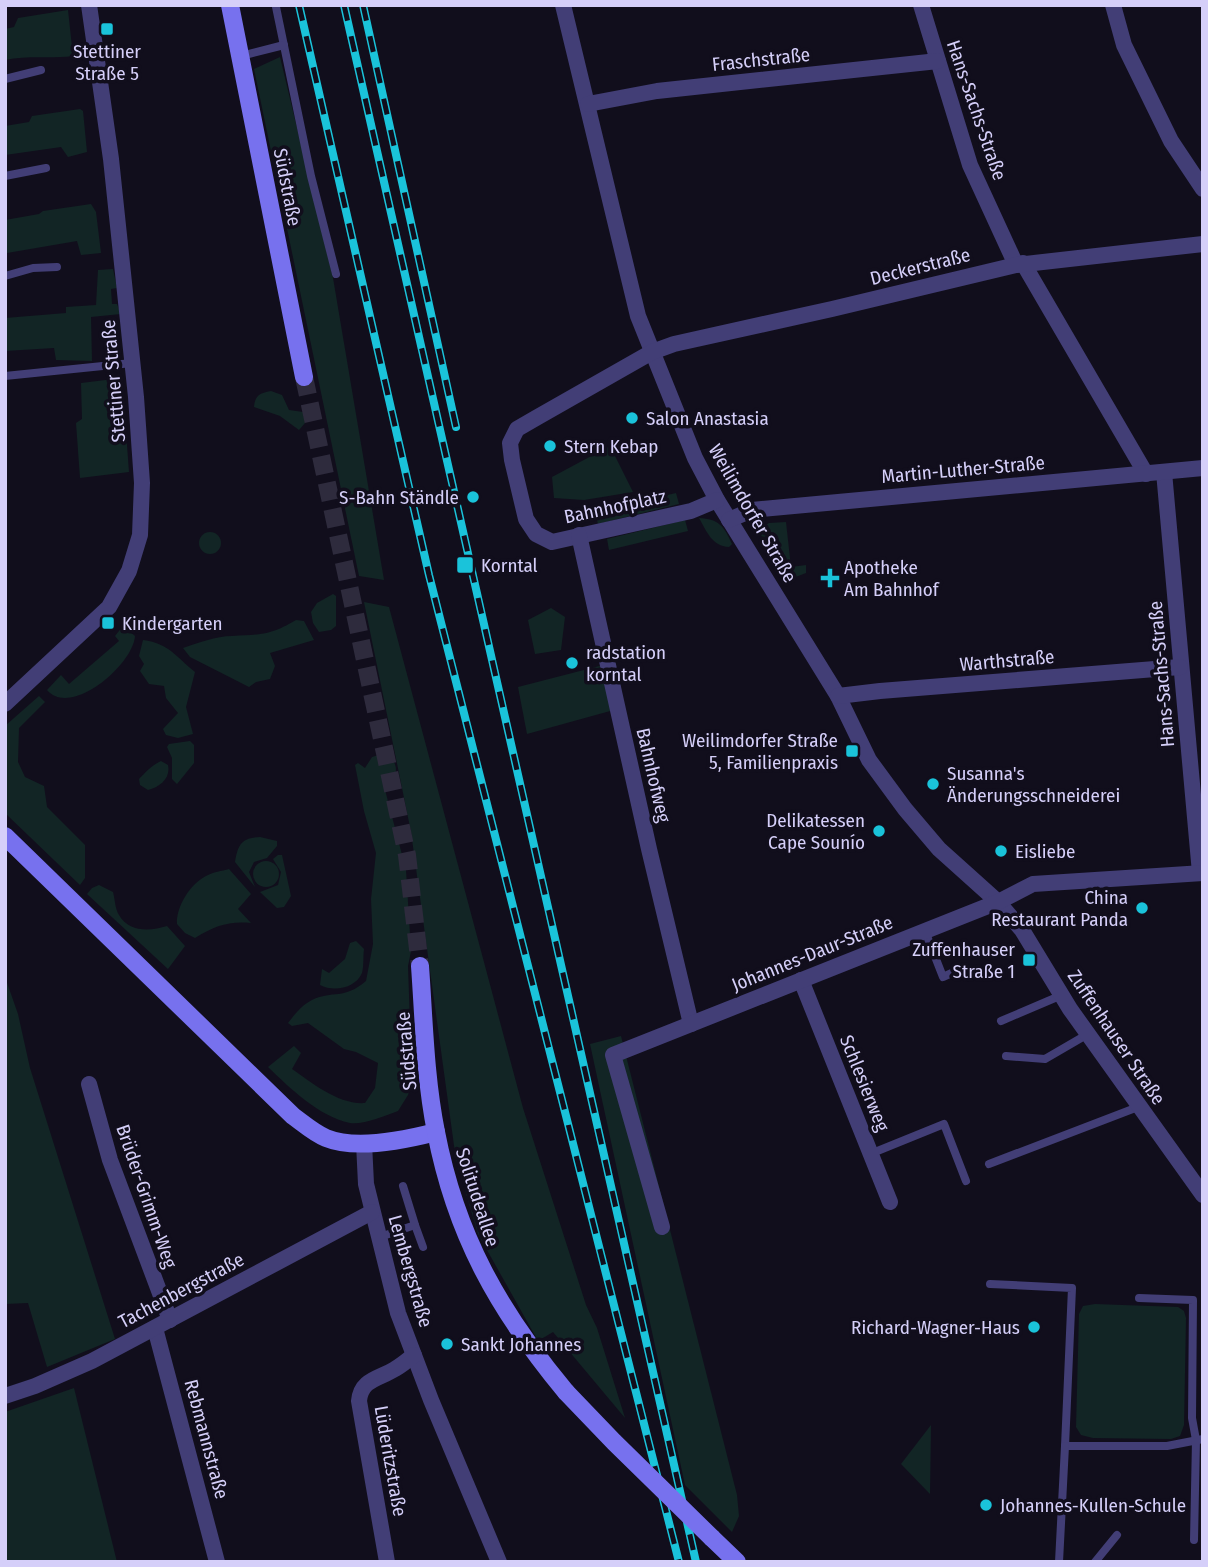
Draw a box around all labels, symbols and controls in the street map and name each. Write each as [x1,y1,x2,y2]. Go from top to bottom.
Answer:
marker: Stettiner Straße 5 [99,21,115,37]
street label: Hans-Sachs-Straße [942,37,1011,183]
place label: Stettiner Straße 5 [73,40,141,85]
street label: Fraschstraße [711,43,811,76]
street label: Südstraße [269,146,306,228]
street label: Deckerstraße [868,243,973,290]
street label: Stettiner Straße [97,319,130,443]
place label: Salon Anastasia [646,407,769,430]
marker: Salon Anastasia [624,410,640,426]
place label: Stern Kebap [564,435,658,458]
marker: Stern Kebap [542,438,558,454]
street label: Weilimdorfer Straße [704,440,802,587]
street label: Martin-Luther-Straße [880,451,1046,488]
street label: Bahnhofplatz [562,484,669,529]
place label: S-Bahn Ständle [339,486,459,509]
marker: S-Bahn Ständle [465,489,481,505]
place label: Korntal [481,554,538,577]
marker: Korntal [455,555,475,575]
place label: Apotheke Am Bahnhof [844,556,940,601]
marker: Apotheke Am Bahnhof [822,570,838,586]
street label: Hans-Sachs-Straße [1144,600,1179,748]
place label: Kindergarten [122,612,223,635]
marker: Kindergarten [100,615,116,631]
place label: radstation korntal [586,641,666,686]
street label: Warthstraße [959,645,1055,676]
marker: radstation korntal [564,655,580,671]
street label: Bahnhofweg [631,726,676,825]
place label: Weilimdorfer Straße 5, Familienpraxis [682,729,838,774]
marker: Weilimdorfer Straße 5, Familienpraxis [844,743,860,759]
place label: Susanna's Änderungsschneiderei [947,762,1120,807]
marker: Susanna's Änderungsschneiderei [925,776,941,792]
place label: Delikatessen Cape Sounío [766,809,865,854]
marker: Delikatessen Cape Sounío [871,823,887,839]
place label: Eisliebe [1015,840,1076,863]
marker: Eisliebe [993,843,1009,859]
place label: China Restaurant Panda [991,886,1128,931]
marker: China Restaurant Panda [1134,900,1150,916]
street label: Johannes-Daur-Straße [728,911,896,996]
place label: Zuffenhauser Straße 1 [912,938,1015,983]
marker: Zuffenhauser Straße 1 [1021,952,1037,968]
street label: Zuffenhauser Straße [1063,965,1170,1109]
street label: Südstraße [392,1011,421,1091]
street label: Schlesierweg [835,1032,894,1135]
street label: Brüder-Grimm-Weg [111,1121,182,1271]
street label: Solitudeallee [451,1145,504,1250]
street label: Lembergstraße [383,1212,438,1330]
street label: Tachenbergstraße [115,1248,248,1333]
place label: Richard-Wagner-Haus [851,1316,1020,1339]
marker: Richard-Wagner-Haus [1026,1319,1042,1335]
place label: Sankt Johannes [461,1333,581,1356]
marker: Sankt Johannes [439,1336,455,1352]
street label: Rebmannstraße [180,1377,234,1501]
street label: Lüderitzstraße [369,1404,412,1518]
place label: Johannes-Kullen-Schule [1000,1494,1186,1517]
marker: Johannes-Kullen-Schule [978,1497,994,1513]

